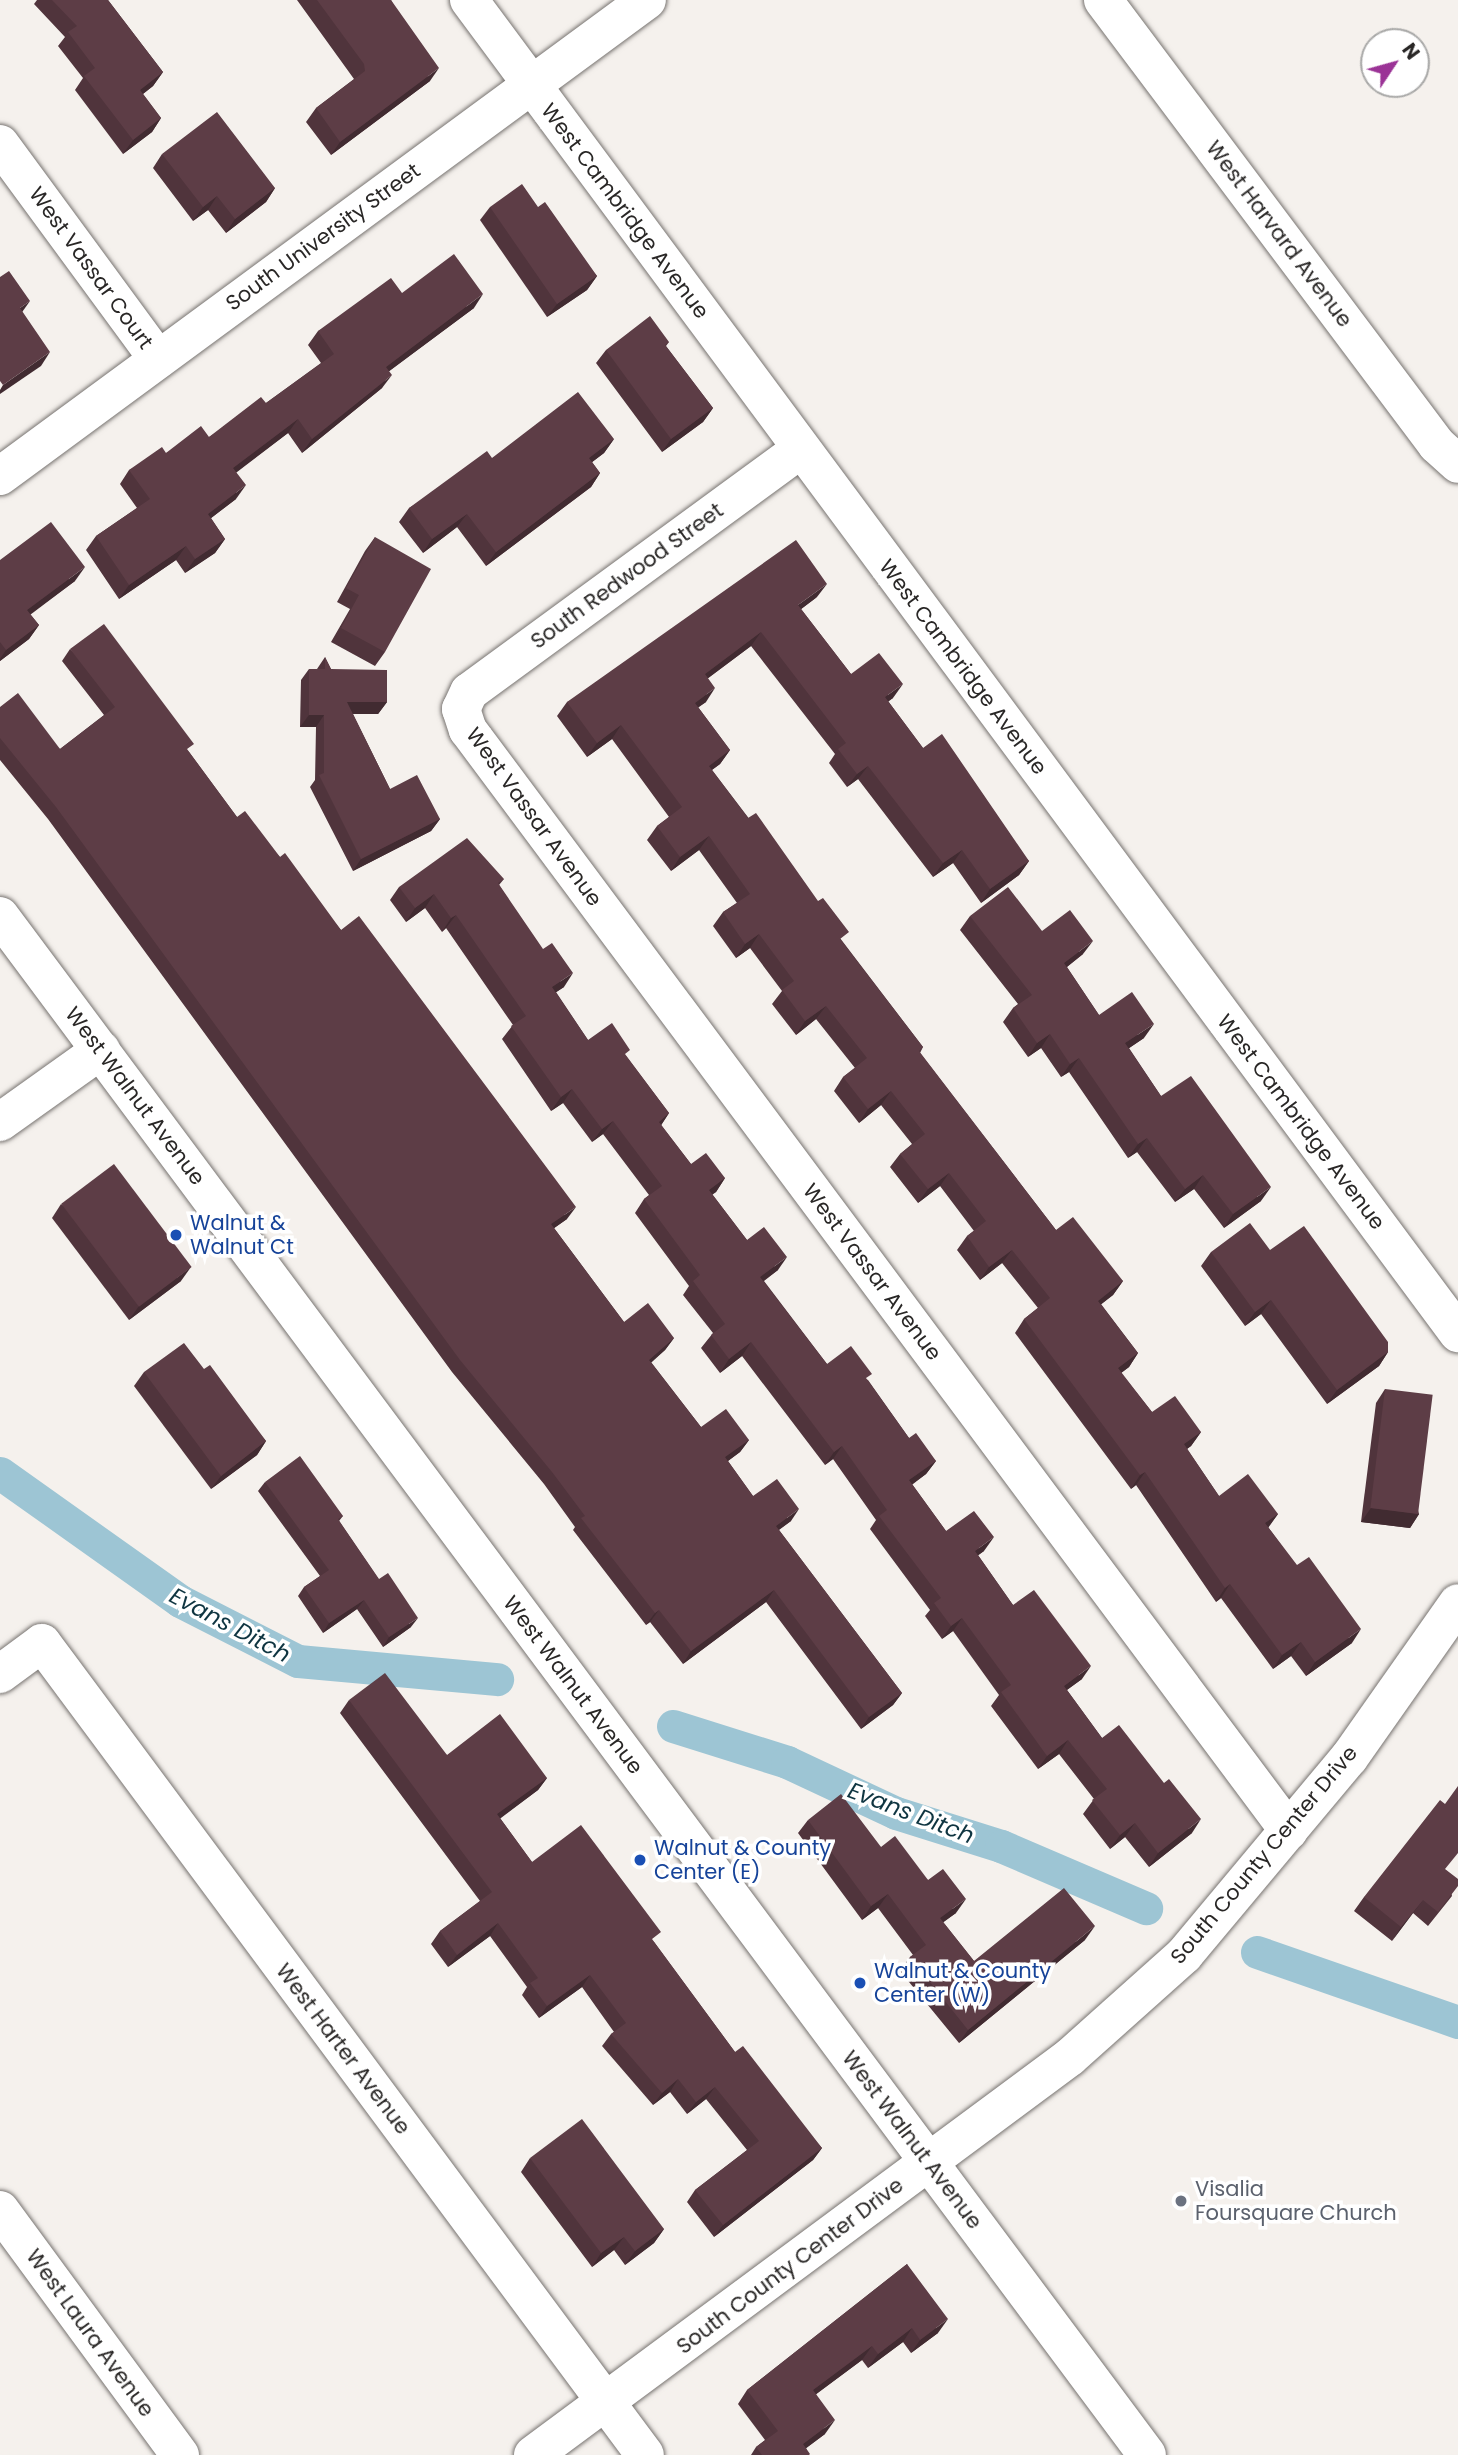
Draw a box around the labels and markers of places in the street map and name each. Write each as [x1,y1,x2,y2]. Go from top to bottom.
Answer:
place label: Walnut & Walnut Ct [190,1210,294,1260]
marker: Walnut & Walnut Ct [168,1227,184,1243]
place label: Walnut & County Center (E) [654,1835,831,1885]
marker: Walnut & County Center (E) [632,1852,648,1868]
place label: Walnut & County Center (W) [874,1958,1051,2008]
marker: Walnut & County Center (W) [852,1975,868,1991]
place label: Visalia Foursquare Church [1195,2176,1397,2226]
marker: Visalia Foursquare Church [1173,2193,1189,2209]

